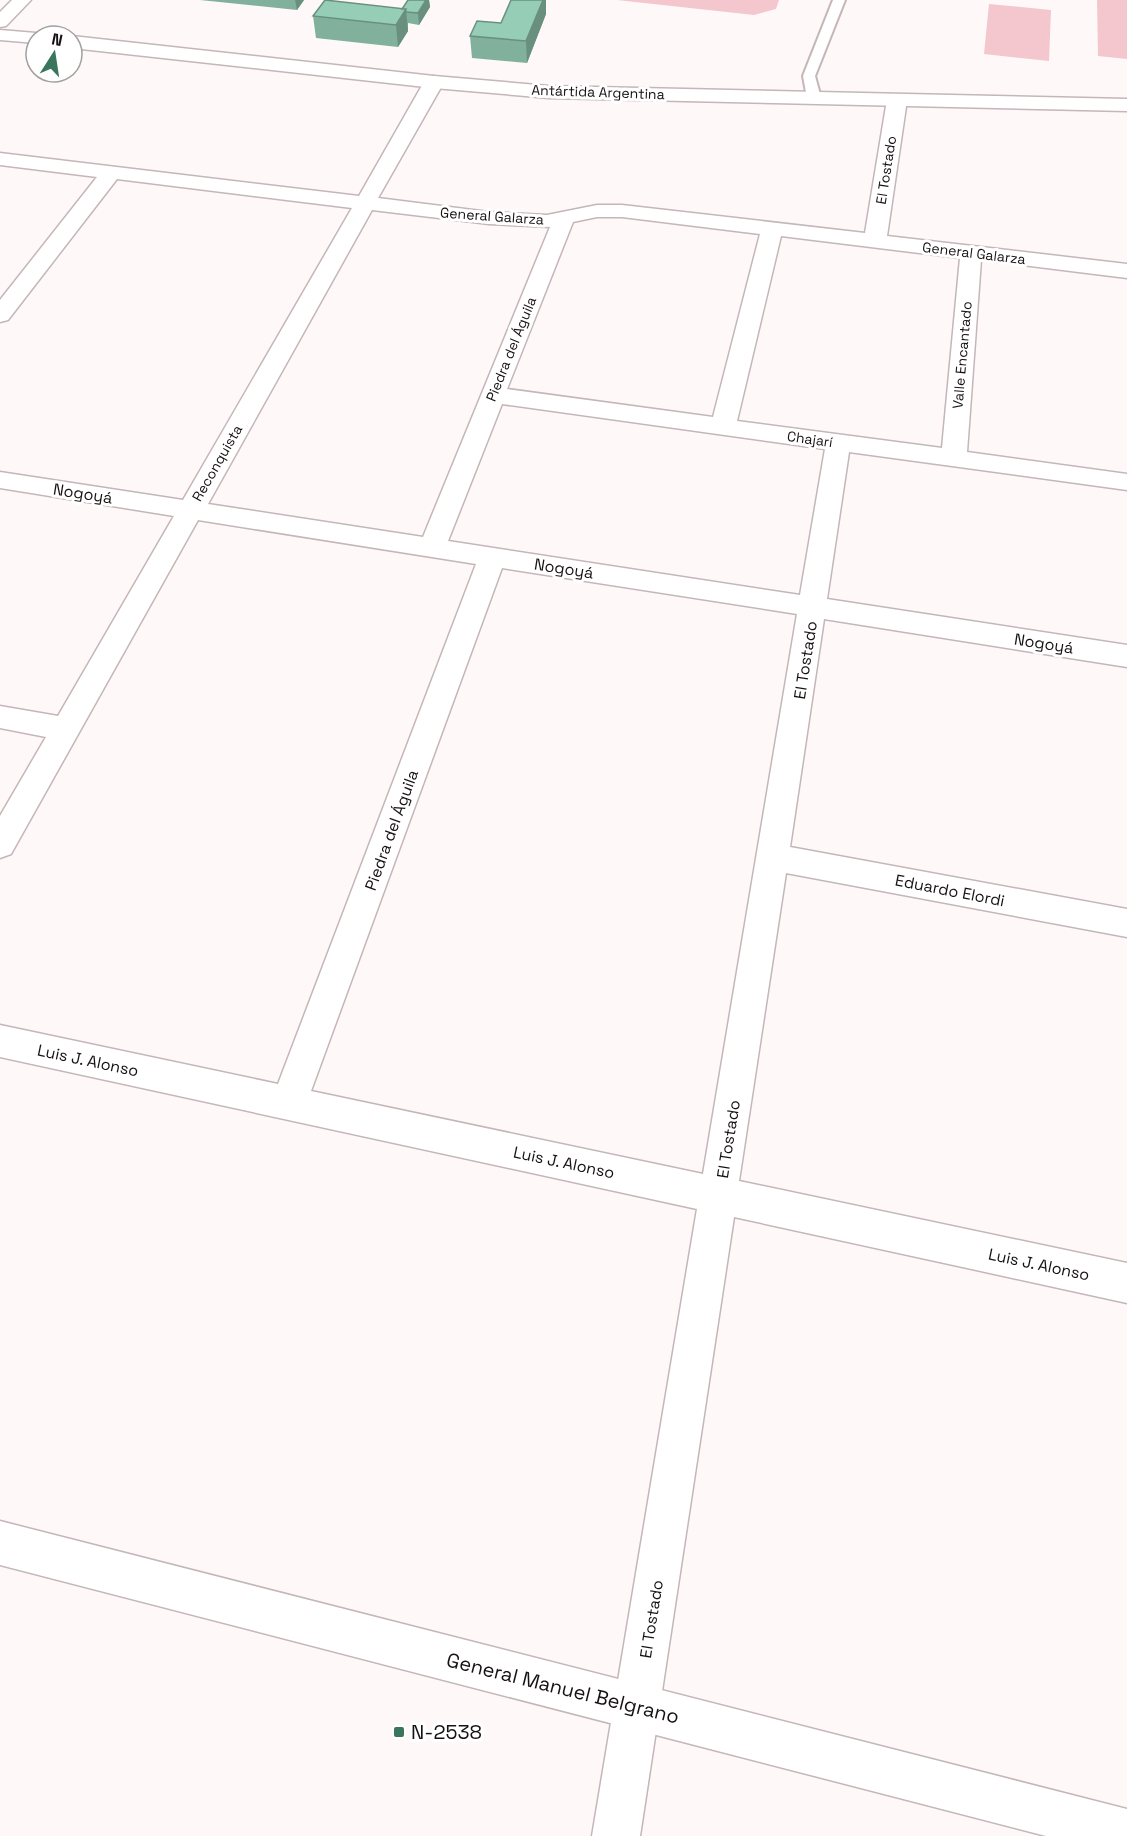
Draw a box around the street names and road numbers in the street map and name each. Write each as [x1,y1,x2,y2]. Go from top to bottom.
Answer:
street label: Antártida Argentina [531,81,665,103]
street label: El Tostado [872,134,900,206]
street label: General Galarza [440,203,544,229]
street label: General Galarza [921,238,1027,268]
street label: Piedra del Águila [482,294,540,404]
street label: Valle Encantado [948,300,976,410]
street label: Reconquista [188,422,246,504]
street label: Chajarí [786,427,835,451]
street label: Nogoyá [52,478,114,509]
street label: Nogoyá [533,553,595,584]
street label: El Tostado [789,619,822,701]
street label: Nogoyá [1013,628,1075,659]
street label: Piedra del Águila [360,767,423,894]
street label: Eduardo Elordi [893,870,1006,911]
street label: Luis J. Alonso [35,1040,140,1081]
street label: El Tostado [712,1098,745,1180]
street label: Luis J. Alonso [511,1142,616,1183]
street label: Luis J. Alonso [986,1244,1091,1285]
street label: El Tostado [635,1578,668,1660]
street label: General Manuel Belgrano [444,1646,682,1730]

